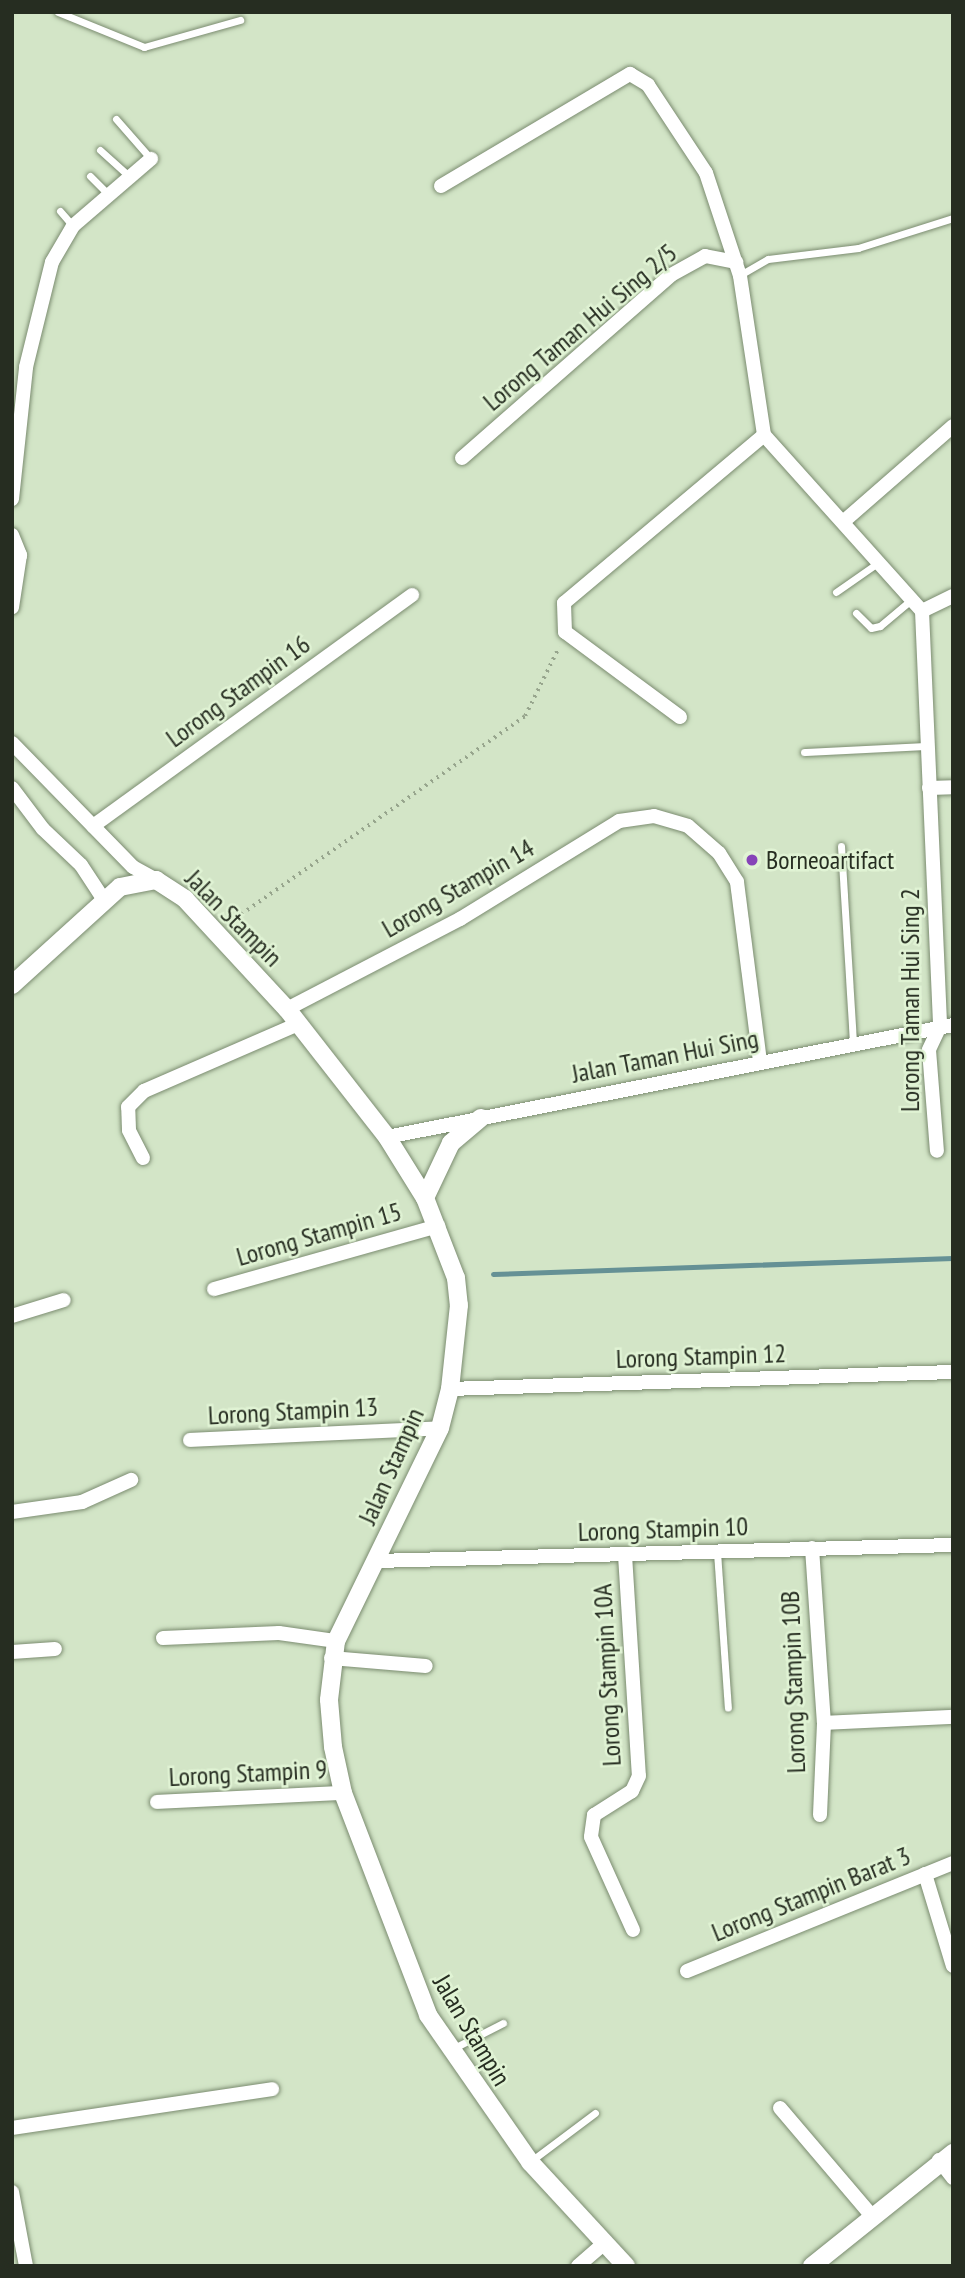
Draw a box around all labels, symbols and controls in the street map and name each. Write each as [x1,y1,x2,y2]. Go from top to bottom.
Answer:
street label: Lorong Taman Hui Sing 2/5 [477,237,683,417]
street label: Lorong Stampin 16 [160,628,316,754]
street label: Lorong Stampin 14 [376,832,540,944]
place label: Borneoartifact [766,844,894,876]
marker: Borneoartifact [744,852,760,868]
street label: Jalan Stampin [179,863,289,973]
street label: Lorong Taman Hui Sing 2 [894,888,926,1112]
street label: Jalan Taman Hui Sing [569,1023,761,1089]
street label: Lorong Stampin 15 [233,1196,405,1272]
street label: Lorong Stampin 12 [615,1337,787,1375]
street label: Lorong Stampin 13 [207,1391,379,1431]
street label: Jalan Stampin [352,1403,430,1529]
street label: Lorong Stampin 10 [577,1510,749,1548]
street label: Lorong Stampin 10A [587,1583,627,1767]
street label: Lorong Stampin 10B [774,1590,812,1774]
street label: Lorong Stampin 9 [168,1753,328,1793]
street label: Lorong Stampin Barat 3 [707,1840,915,1948]
street label: Jalan Stampin [427,1969,517,2091]

